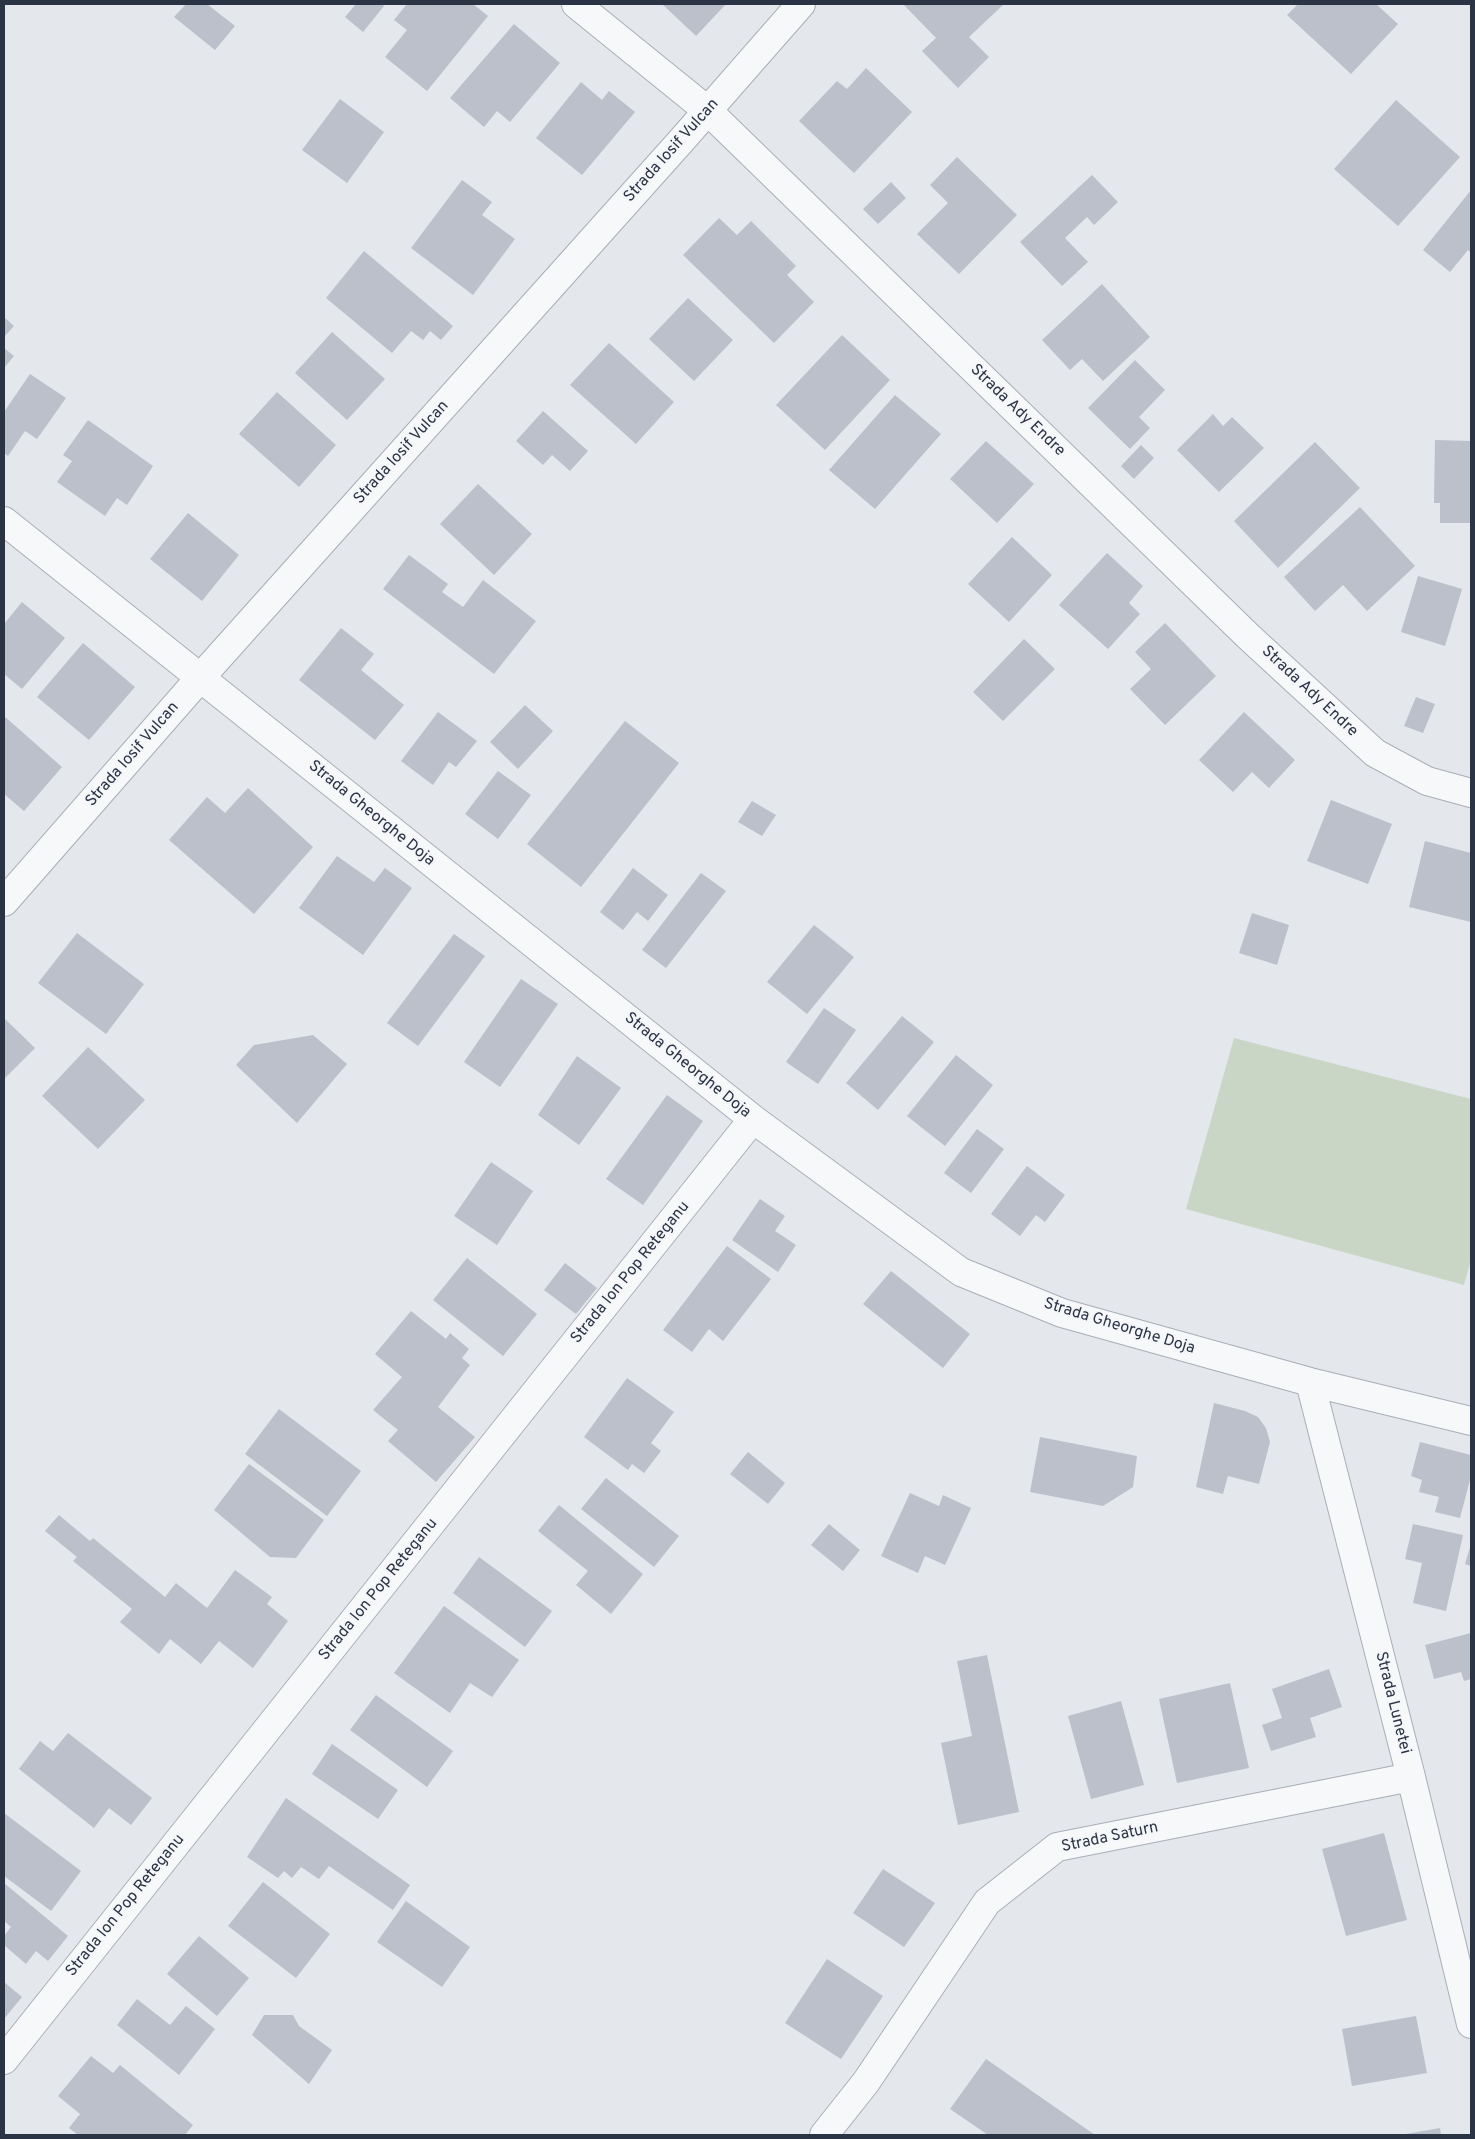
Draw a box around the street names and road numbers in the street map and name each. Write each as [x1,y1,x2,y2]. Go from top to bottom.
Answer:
street label: Strada Iosif Vulcan [620,95,724,207]
street label: Strada Ady Endre [965,361,1069,461]
street label: Strada Iosif Vulcan [350,397,454,509]
street label: Strada Ady Endre [1257,642,1361,742]
street label: Strada Iosif Vulcan [82,699,184,811]
street label: Strada Gheorghe Doja [304,757,438,871]
street label: Strada Gheorghe Doja [620,1009,754,1123]
street label: Strada Ion Pop Reteganu [568,1198,694,1348]
street label: Strada Gheorghe Doja [1041,1295,1197,1359]
street label: Strada Ion Pop Reteganu [316,1515,442,1665]
street label: Strada Lunetei [1370,1650,1414,1756]
street label: Strada Saturn [1060,1818,1160,1858]
street label: Strada Ion Pop Reteganu [63,1831,189,1981]

